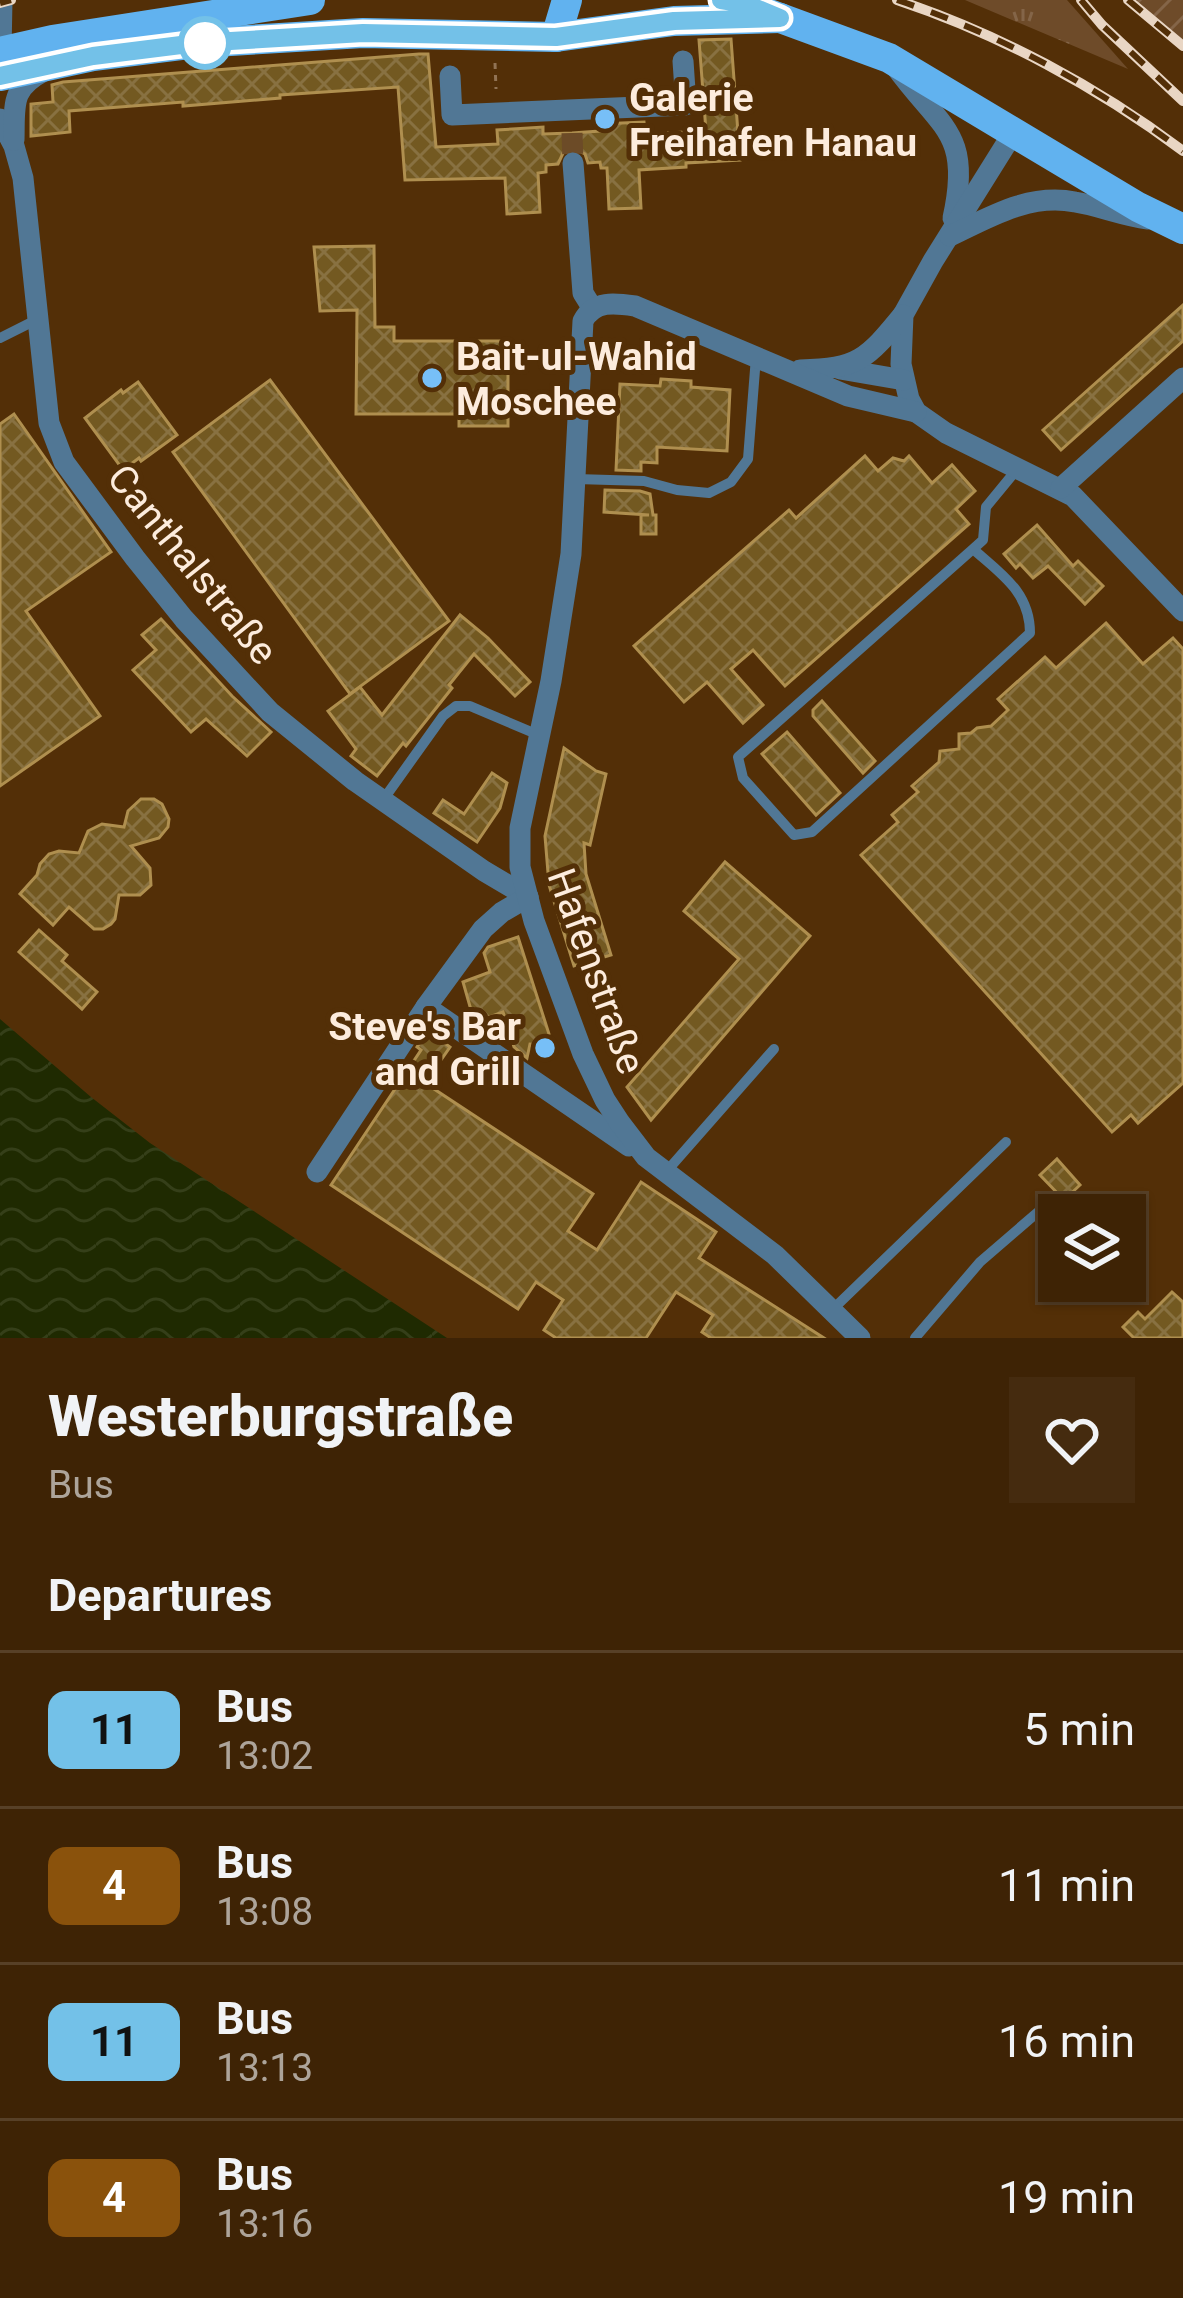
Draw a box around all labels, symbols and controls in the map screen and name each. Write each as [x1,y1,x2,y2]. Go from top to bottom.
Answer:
unlabelled marker [180,18,230,68]
place label: Galerie Freihafen Hanau [629,75,917,166]
marker: Galerie Freihafen Hanau [592,106,618,132]
place label: Bait-ul-Wahid Moschee [456,334,697,425]
marker: Bait-ul-Wahid Moschee [419,365,445,391]
street label: Canthalstraße [98,456,287,674]
street label: Hafenstraße [538,863,654,1080]
place label: Steve's Bar and Grill [328,1004,521,1095]
marker: Steve's Bar and Grill [532,1035,558,1061]
map controls [1038,1194,1146,1302]
button: layers [1038,1194,1146,1302]
button: heart [1009,1377,1135,1503]
text: Westerburgstraße [48,1383,513,1450]
text: Bus [48,1462,114,1508]
text: Departures [48,1569,272,1622]
text: Bus [216,1680,293,1733]
text: 5 min [1023,1703,1135,1756]
text: 11 [90,1705,138,1754]
text: 13:02 [216,1733,313,1779]
text: Bus [216,1836,293,1889]
text: 11 min [998,1859,1135,1912]
text: 4 [102,1861,126,1910]
text: 13:08 [216,1889,313,1935]
text: Bus [216,1992,293,2045]
text: 16 min [998,2015,1135,2068]
text: 11 [90,2017,138,2066]
text: 13:13 [216,2045,313,2091]
text: Bus [216,2148,293,2201]
text: 19 min [998,2171,1135,2224]
text: 4 [102,2173,126,2222]
text: 13:16 [216,2201,313,2247]

